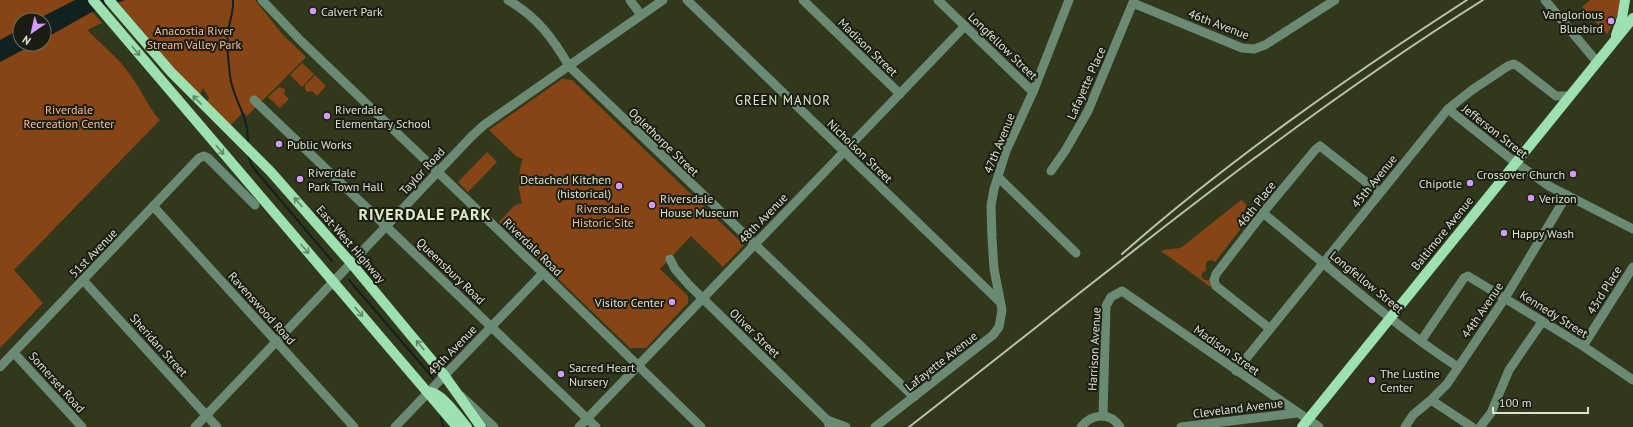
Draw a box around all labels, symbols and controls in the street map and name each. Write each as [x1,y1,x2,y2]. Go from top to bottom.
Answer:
place label: Calvert Park [321,4,383,19]
marker: Calvert Park [308,6,318,16]
street label: 46th Avenue [1186,6,1252,42]
place label: Vanglorious Bluebird [1542,7,1603,36]
street label: Longfellow Street [965,9,1041,83]
north arrow [12,12,52,52]
street label: Madison Street [835,15,901,79]
marker: Vanglorious Bluebird [1606,16,1616,26]
park label: Anacostia River Stream Valley Park [147,23,242,52]
text: N [19,32,33,48]
street label: Lafayette Place [1063,44,1109,122]
one-way arrow [132,45,141,56]
district label: GREEN MANOR [735,92,831,109]
one-way arrow [192,95,202,104]
street label: Jefferson Street [1458,100,1531,161]
park label: Riverdale Recreation Center [24,102,114,131]
place label: Riverdale Elementary School [335,102,431,131]
street label: Oglethorpe Street [626,105,702,179]
marker: Riverdale Elementary School [322,111,332,121]
street label: 47th Avenue [980,111,1018,175]
street label: Nicholson Street [824,116,896,186]
place label: Public Works [287,137,352,152]
marker: Public Works [274,139,284,149]
street label: Taylor Road [396,144,448,198]
one-way arrow [216,145,225,155]
street label: 45th Avenue [1348,151,1400,211]
place label: Riverdale Park Town Hall [308,165,384,194]
place label: Crossover Church [1476,167,1565,182]
marker: Crossover Church [1568,169,1578,179]
place label: Detached Kitchen (historical) [520,172,611,201]
marker: Riverdale Park Town Hall [295,174,305,184]
place label: Chipotle [1419,176,1462,191]
street label: 46th Place [1233,178,1279,230]
marker: Chipotle [1465,178,1475,188]
marker: Detached Kitchen (historical) [614,181,624,191]
street label: 48th Avenue [735,190,791,246]
place label: Riversdale House Museum [660,191,739,220]
place label: Verizon [1538,191,1577,206]
street label: Baltimore Avenue [1408,193,1476,273]
marker: Verizon [1526,193,1536,203]
one-way arrow [294,198,303,208]
marker: Riversdale House Museum [647,200,657,210]
park label: Riversdale Historic Site [572,201,634,230]
street label: East-West Highway [313,202,389,286]
district label: RIVERDALE PARK [358,204,492,224]
street label: Riverdale Road [500,215,566,279]
street label: 51st Avenue [66,225,120,281]
place label: Happy Wash [1512,226,1574,241]
marker: Happy Wash [1499,228,1509,238]
street label: Queensbury Road [414,235,488,307]
one-way arrow [300,243,309,253]
street label: Longfellow Street [1327,248,1407,316]
street label: 43rd Place [1583,263,1625,317]
street label: Ravenswood Road [225,268,299,348]
street label: 44th Avenue [1458,279,1506,341]
street label: Kennedy Street [1517,287,1591,341]
place label: Visitor Center [594,295,664,310]
marker: Visitor Center [667,297,677,307]
street label: Oliver Street [727,305,783,361]
one-way arrow [354,306,363,317]
street label: Harrison Avenue [1084,307,1104,391]
street label: Sheridan Street [127,311,191,379]
street label: 49th Avenue [424,322,480,378]
street label: Madison Street [1191,322,1263,378]
street label: Lafayette Avenue [902,328,980,394]
one-way arrow [416,339,424,350]
street label: Somerset Road [26,349,88,415]
place label: Sacred Heart Nursery [569,360,635,389]
place label: The Lustine Center [1380,366,1440,395]
marker: Sacred Heart Nursery [556,369,566,379]
marker: The Lustine Center [1367,375,1377,385]
scale bar [1493,389,1588,415]
street label: Cleveland Avenue [1192,395,1284,421]
text: 100 m [1499,395,1532,410]

